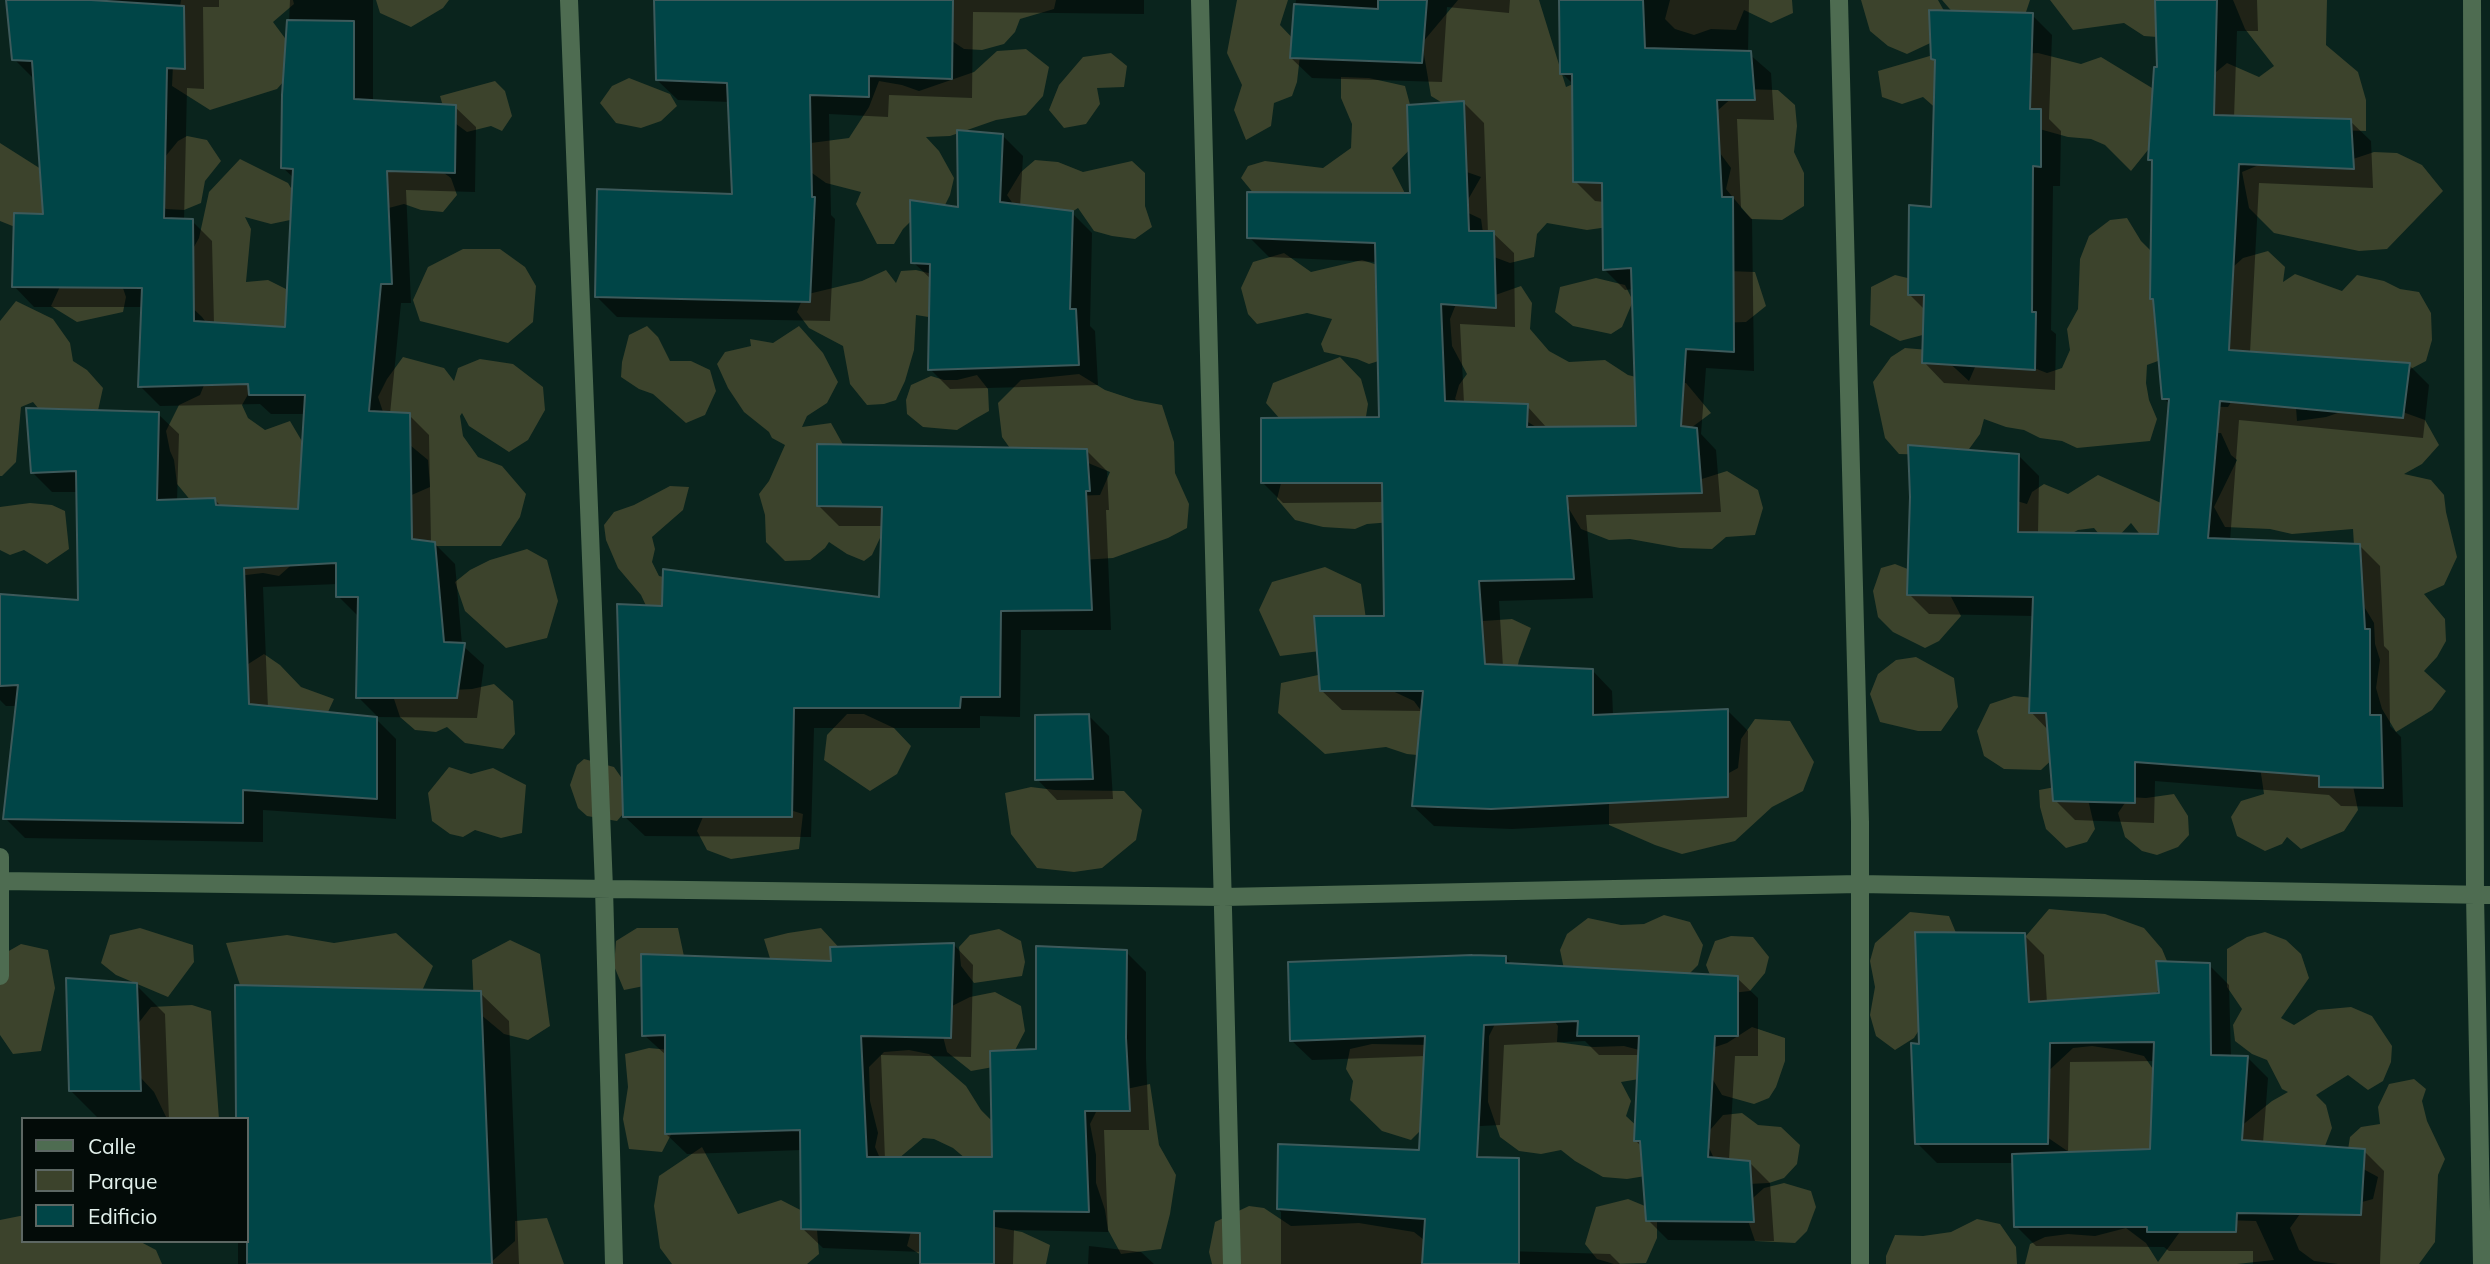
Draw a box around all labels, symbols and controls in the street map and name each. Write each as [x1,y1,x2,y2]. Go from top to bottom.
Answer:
legend [21,1117,248,1243]
text: Calle [88,1133,136,1159]
text: Parque [88,1168,157,1194]
text: Edificio [88,1203,157,1229]

